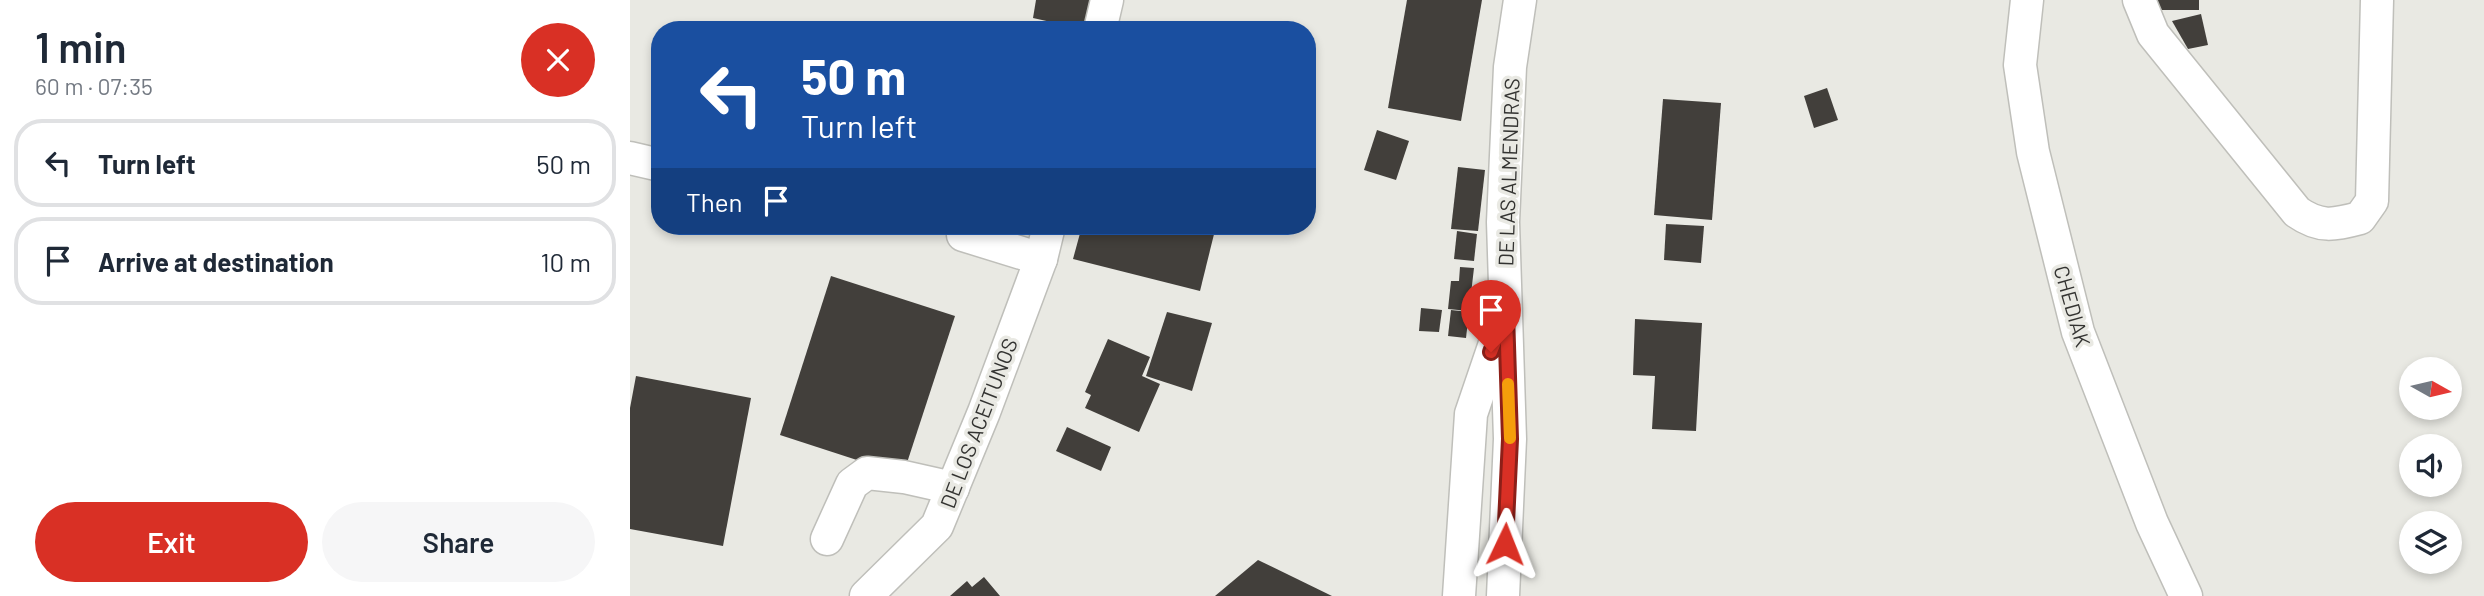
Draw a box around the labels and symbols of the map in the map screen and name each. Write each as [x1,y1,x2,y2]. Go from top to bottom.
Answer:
street label: DE LAS ALMENDRAS [1492,77,1524,267]
street label: CHEDIAK [2050,263,2097,350]
pin [1461,280,1521,352]
street label: DE LOS ACEITUNOS [934,335,1022,511]
north arrow [2399,357,2462,420]
position arrow [1468,507,1542,581]

